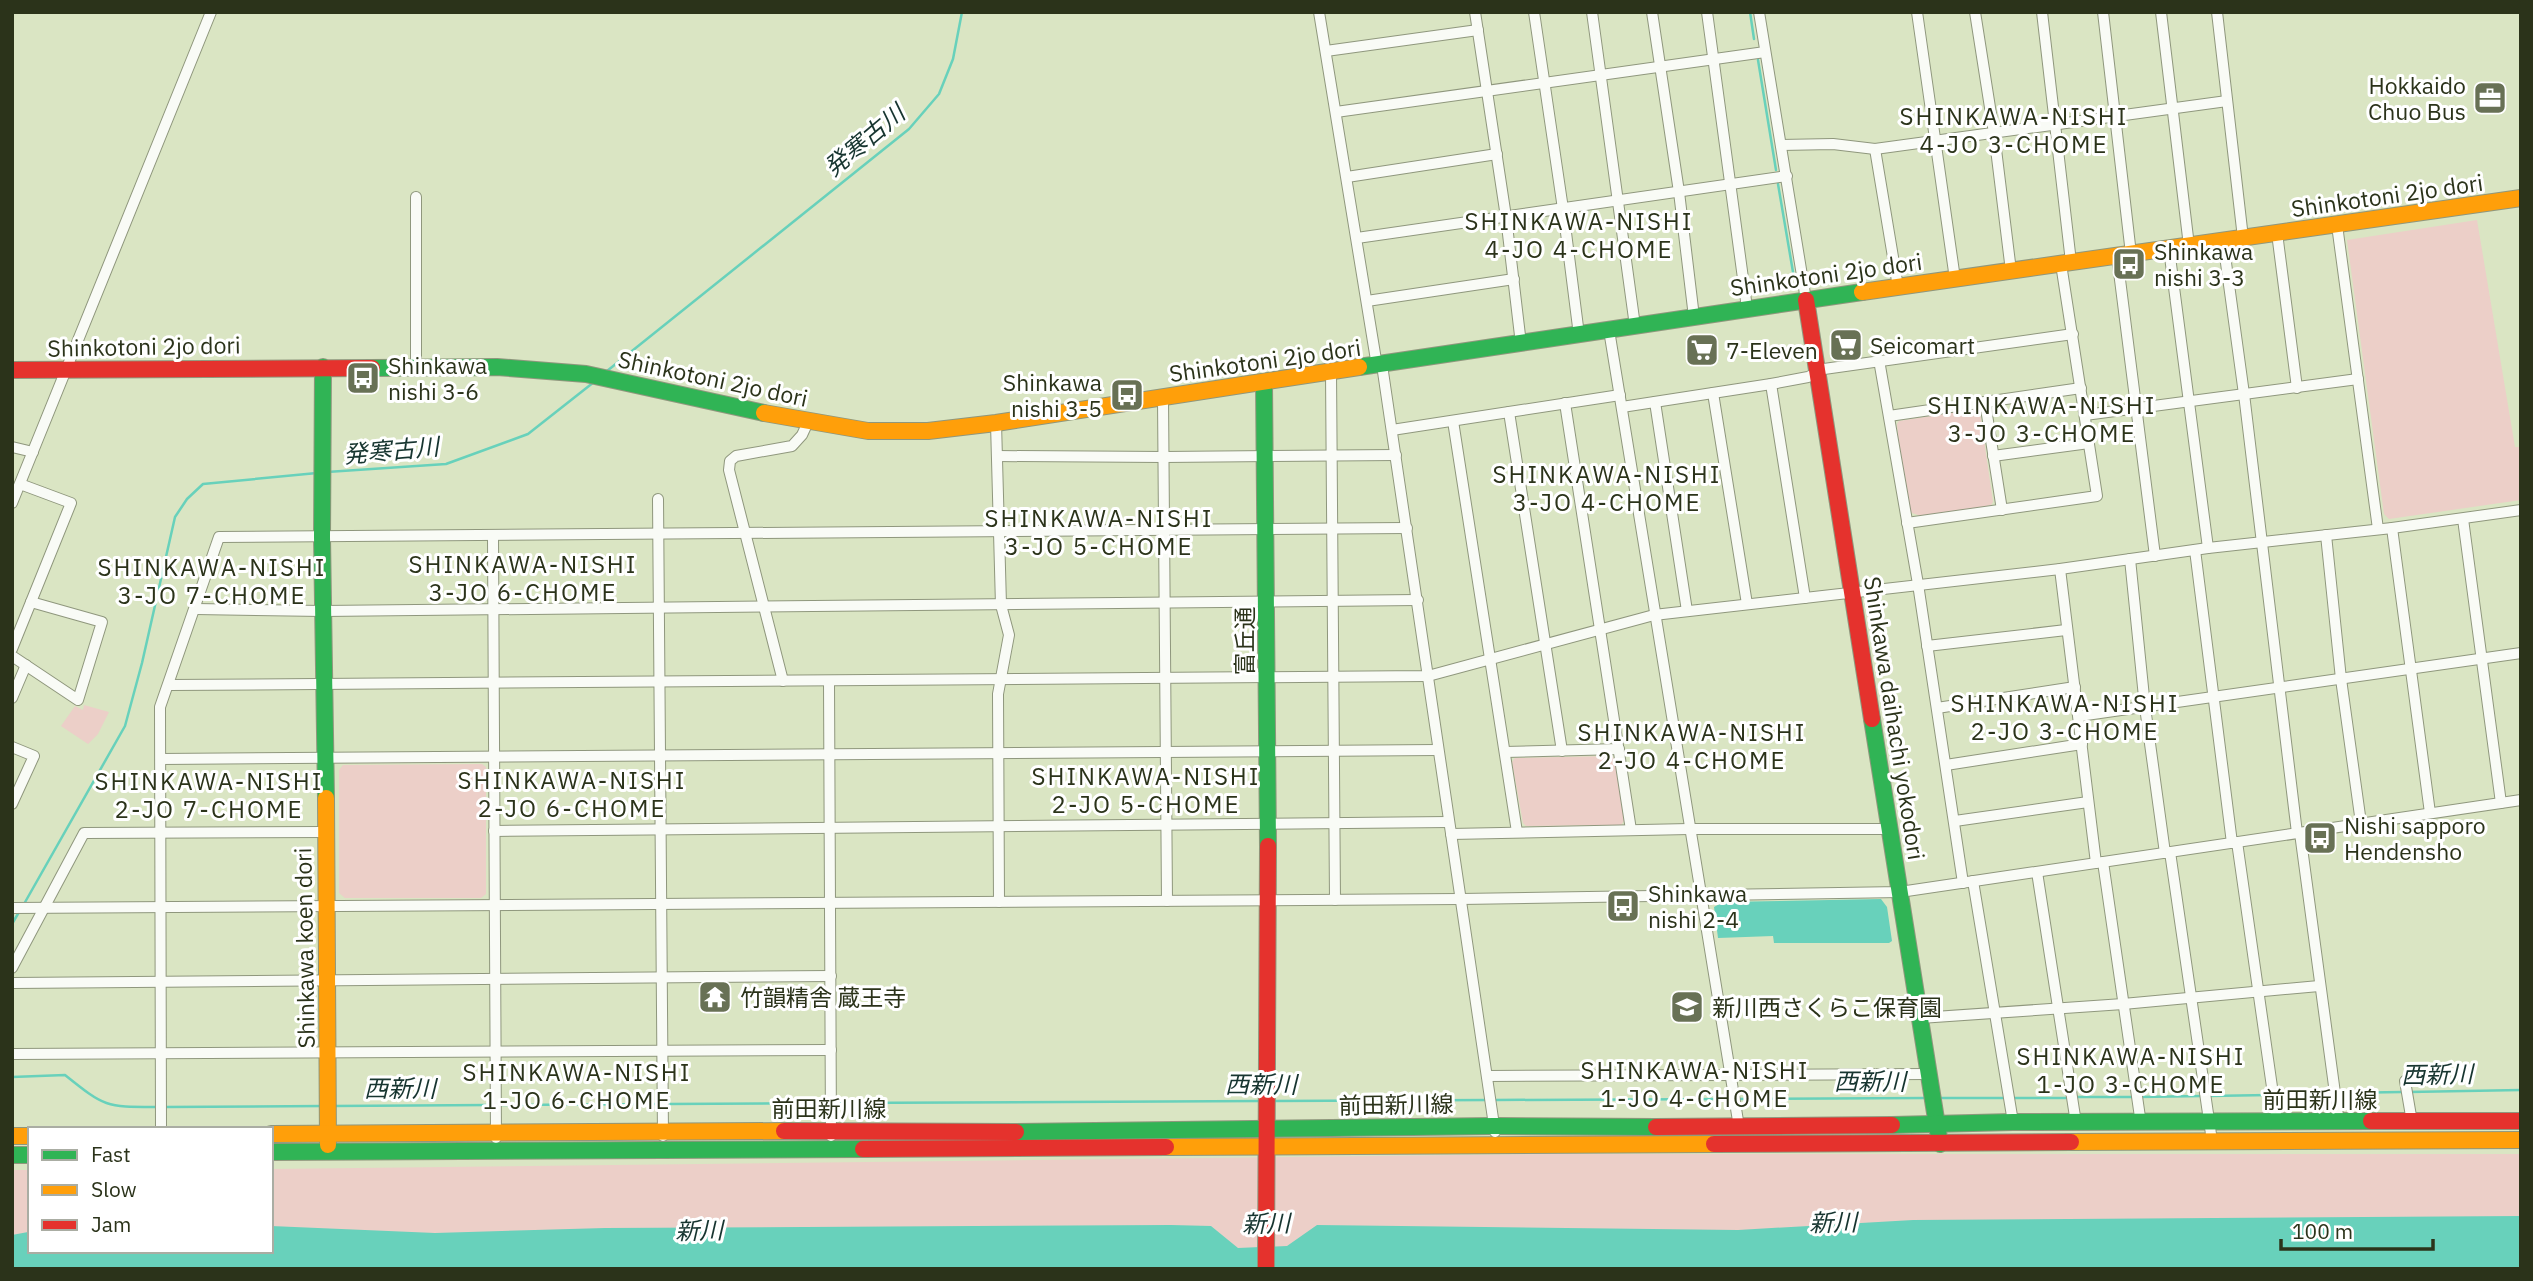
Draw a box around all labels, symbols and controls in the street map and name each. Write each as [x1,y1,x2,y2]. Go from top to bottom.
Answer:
place label: Hokkaido Chuo Bus [2368,70,2466,126]
office icon: Hokkaido Chuo Bus [2471,79,2509,117]
water label: 発寒古川 [817,95,913,183]
district label: SHINKAWA-NISHI 4-JO 3-CHOME [1900,100,2128,160]
street label: Shinkotoni 2jo dori [2289,167,2485,223]
district label: SHINKAWA-NISHI 4-JO 4-CHOME [1465,205,1693,265]
place label: Shinkawa nishi 3-3 [2154,236,2253,292]
bus stop icon: Shinkawa nishi 3-3 [2110,245,2148,283]
street label: Shinkotoni 2jo dori [1728,246,1924,302]
supermarket icon: Seicomart [1827,326,1865,364]
street label: Shinkotoni 2jo dori [47,329,241,363]
place label: Seicomart [1870,330,1975,360]
supermarket icon: 7-Eleven [1683,331,1721,369]
street label: Shinkotoni 2jo dori [1167,332,1363,388]
place label: 7-Eleven [1726,335,1818,365]
street label: Shinkotoni 2jo dori [615,343,811,413]
place label: Shinkawa nishi 3-6 [388,350,487,406]
bus stop icon: Shinkawa nishi 3-6 [344,359,382,397]
place label: Shinkawa nishi 3-5 [1003,367,1102,423]
bus stop icon: Shinkawa nishi 3-5 [1108,376,1146,414]
district label: SHINKAWA-NISHI 3-JO 3-CHOME [1928,389,2156,449]
water label: 発寒古川 [342,430,443,470]
district label: SHINKAWA-NISHI 3-JO 4-CHOME [1493,458,1721,518]
district label: SHINKAWA-NISHI 3-JO 5-CHOME [985,502,1213,562]
district label: SHINKAWA-NISHI 3-JO 6-CHOME [409,548,637,608]
district label: SHINKAWA-NISHI 3-JO 7-CHOME [98,551,326,611]
street label: Shinkawa daihachi yokodori [1858,574,1932,862]
street label: 富丘通 [1229,607,1259,676]
district label: SHINKAWA-NISHI 2-JO 3-CHOME [1951,687,2179,747]
district label: SHINKAWA-NISHI 2-JO 4-CHOME [1578,716,1806,776]
district label: SHINKAWA-NISHI 2-JO 5-CHOME [1032,760,1260,820]
district label: SHINKAWA-NISHI 2-JO 6-CHOME [458,764,686,824]
district label: SHINKAWA-NISHI 2-JO 7-CHOME [95,765,323,825]
place label: Nishi sapporo Hendensho [2344,810,2486,866]
bus stop icon: Nishi sapporo Hendensho [2301,819,2339,857]
street label: Shinkawa koen dori [287,847,321,1049]
place label: Shinkawa nishi 2-4 [1648,878,1747,934]
bus stop icon: Shinkawa nishi 2-4 [1604,887,1642,925]
temple icon: 竹韻精舎 蔵王寺 [696,978,734,1016]
place label: 竹韻精舎 蔵王寺 [740,982,906,1012]
school or university icon: 新川西さくらこ保育園 [1668,988,1706,1026]
place label: 新川西さくらこ保育園 [1712,992,1942,1022]
district label: SHINKAWA-NISHI 1-JO 3-CHOME [2017,1040,2245,1100]
district label: SHINKAWA-NISHI 1-JO 4-CHOME [1581,1054,1809,1114]
district label: SHINKAWA-NISHI 1-JO 6-CHOME [463,1056,691,1116]
water label: 西新川 [2401,1057,2476,1091]
water label: 西新川 [1834,1065,1909,1097]
water label: 西新川 [1225,1068,1300,1100]
water label: 西新川 [364,1072,439,1104]
street label: 前田新川線 [2263,1084,2378,1114]
street label: 前田新川線 [1338,1088,1454,1120]
street label: 前田新川線 [772,1093,887,1123]
legend [28,1127,273,1253]
text: Fast [91,1140,131,1168]
text: Slow [91,1175,137,1203]
water label: 新川 [1809,1206,1860,1238]
water label: 新川 [1242,1207,1293,1239]
scale bar [2281,1208,2433,1252]
text: Jam [91,1210,131,1238]
water label: 新川 [675,1214,726,1246]
text: 100 m [2292,1217,2353,1245]

